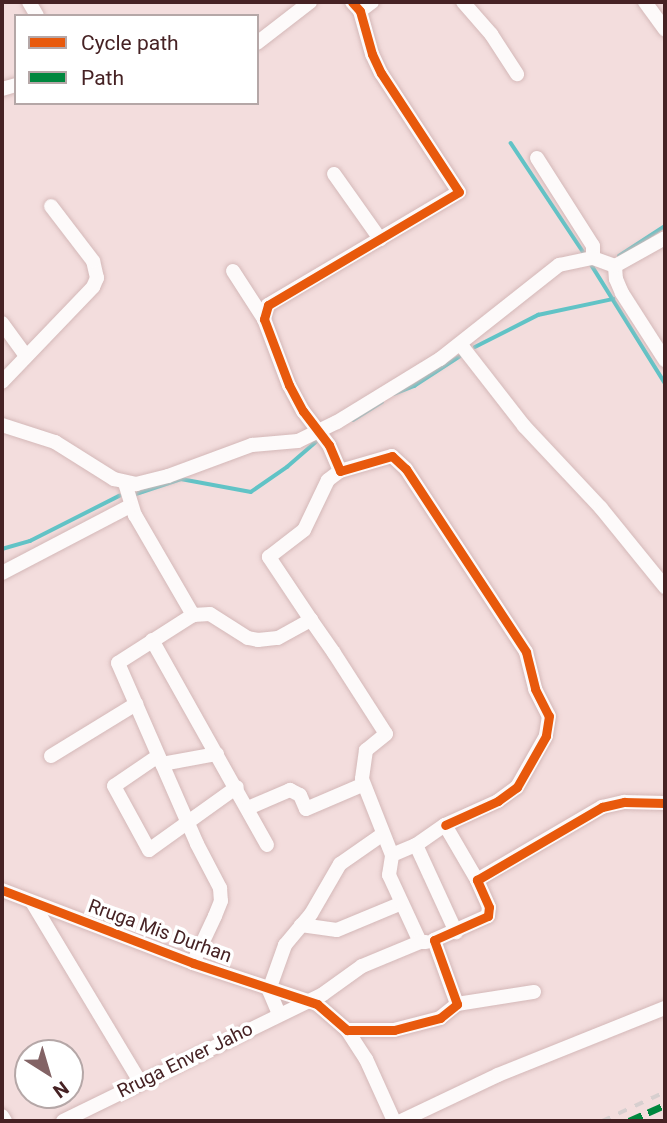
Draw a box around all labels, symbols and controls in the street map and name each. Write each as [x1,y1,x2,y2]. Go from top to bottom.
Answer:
legend [14,14,259,105]
text: Cycle path [81,31,179,55]
text: Path [81,66,124,90]
street label: Rruga Mis Durhan [85,895,235,967]
street label: Rruga Enver Jaho [113,1017,257,1103]
north arrow [14,1039,84,1109]
text: N [48,1076,73,1103]

